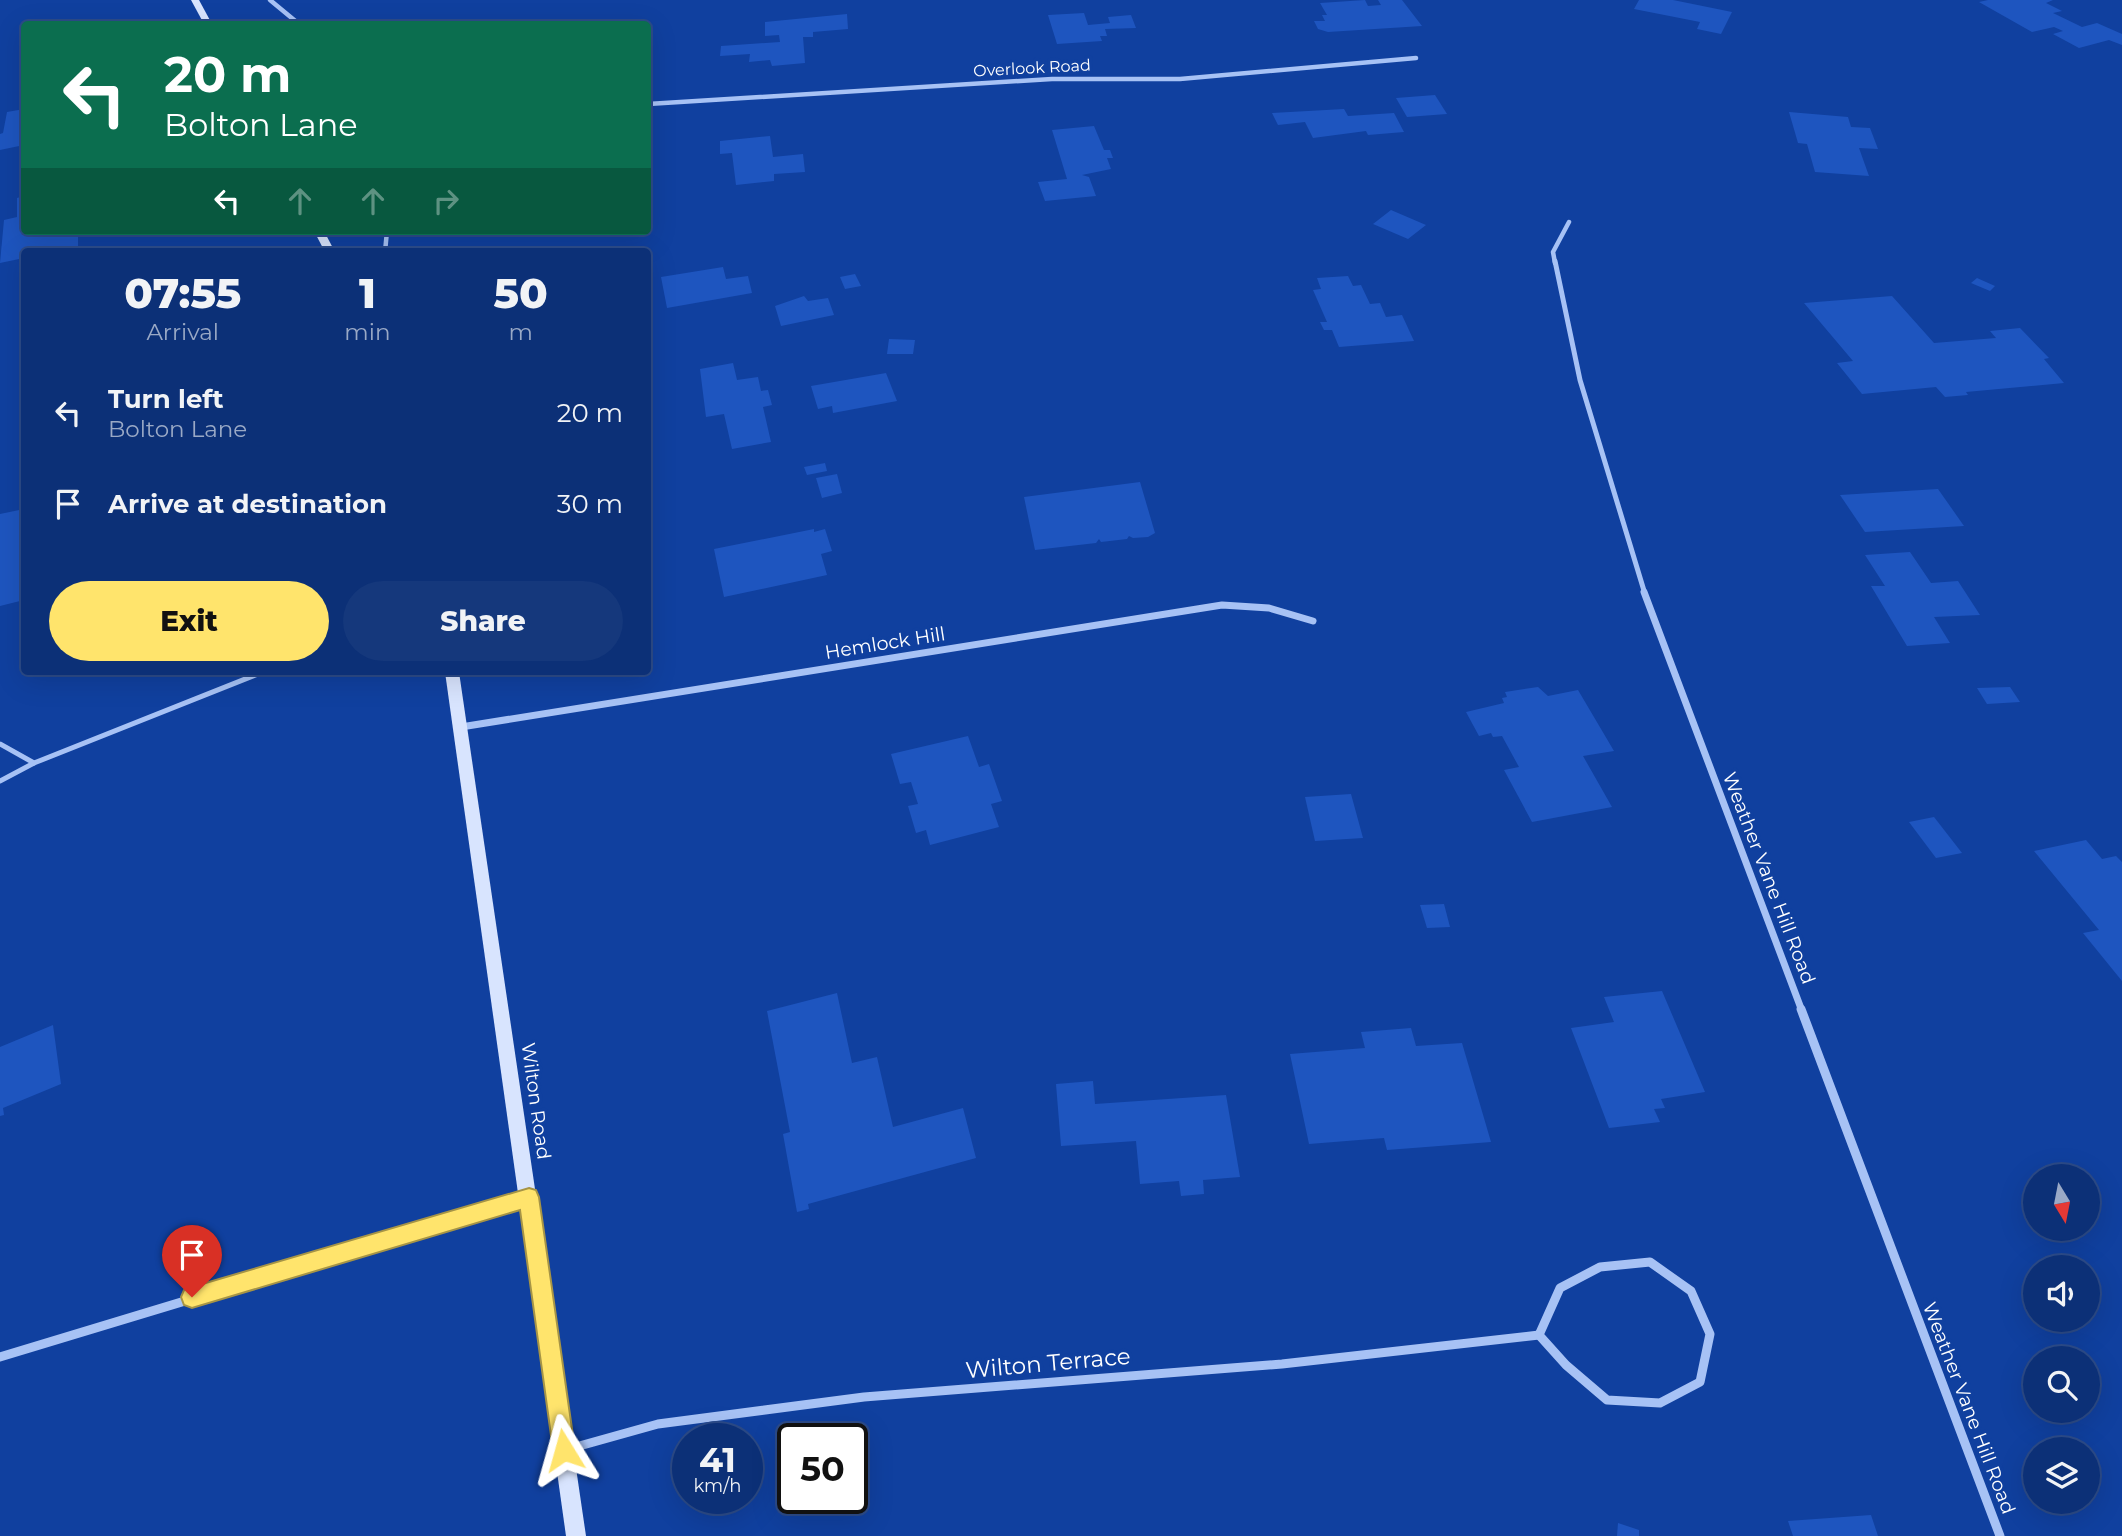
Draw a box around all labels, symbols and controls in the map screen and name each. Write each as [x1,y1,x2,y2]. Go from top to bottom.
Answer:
text: 20 m [164,45,291,104]
icon: left [49,49,140,140]
street label: Overlook Road [973,55,1091,81]
text: Bolton Lane [164,105,358,144]
icon: left [208,182,246,220]
icon: ahead [281,182,319,220]
icon: ahead [354,182,392,220]
icon: right [427,182,465,220]
text: 07:55 [124,267,241,319]
text: 1 [359,267,376,319]
text: 50 [494,267,548,319]
text: Arrival [146,318,219,346]
text: min [344,318,390,346]
text: m [509,318,533,346]
text: Turn left [108,383,224,415]
icon: left [49,394,87,432]
text: 20 m [557,397,623,429]
text: Bolton Lane [108,415,247,443]
icon: arrive [49,485,87,523]
text: Arrive at destination [108,488,387,520]
text: 30 m [557,488,623,520]
button: Exit [49,581,329,661]
button: Share [343,581,623,661]
street label: Hemlock Hill [823,622,947,664]
street label: Weather Vane Hill Road [1718,769,1820,987]
street label: Wilton Road [516,1041,556,1161]
north arrow [2023,1164,2100,1241]
map controls [2023,1164,2100,1514]
pin [162,1225,222,1297]
icon: arrive [173,1236,211,1274]
button: sound [2023,1255,2100,1332]
street label: Weather Vane Hill Road [1918,1299,2020,1517]
street label: Wilton Terrace [964,1342,1132,1384]
button: search [2023,1346,2100,1423]
position arrow [527,1413,601,1487]
speed limit sign: 50 [777,1423,868,1514]
button: layers [2023,1437,2100,1514]
text: 41 [699,1438,736,1481]
text: km/h [693,1475,742,1497]

